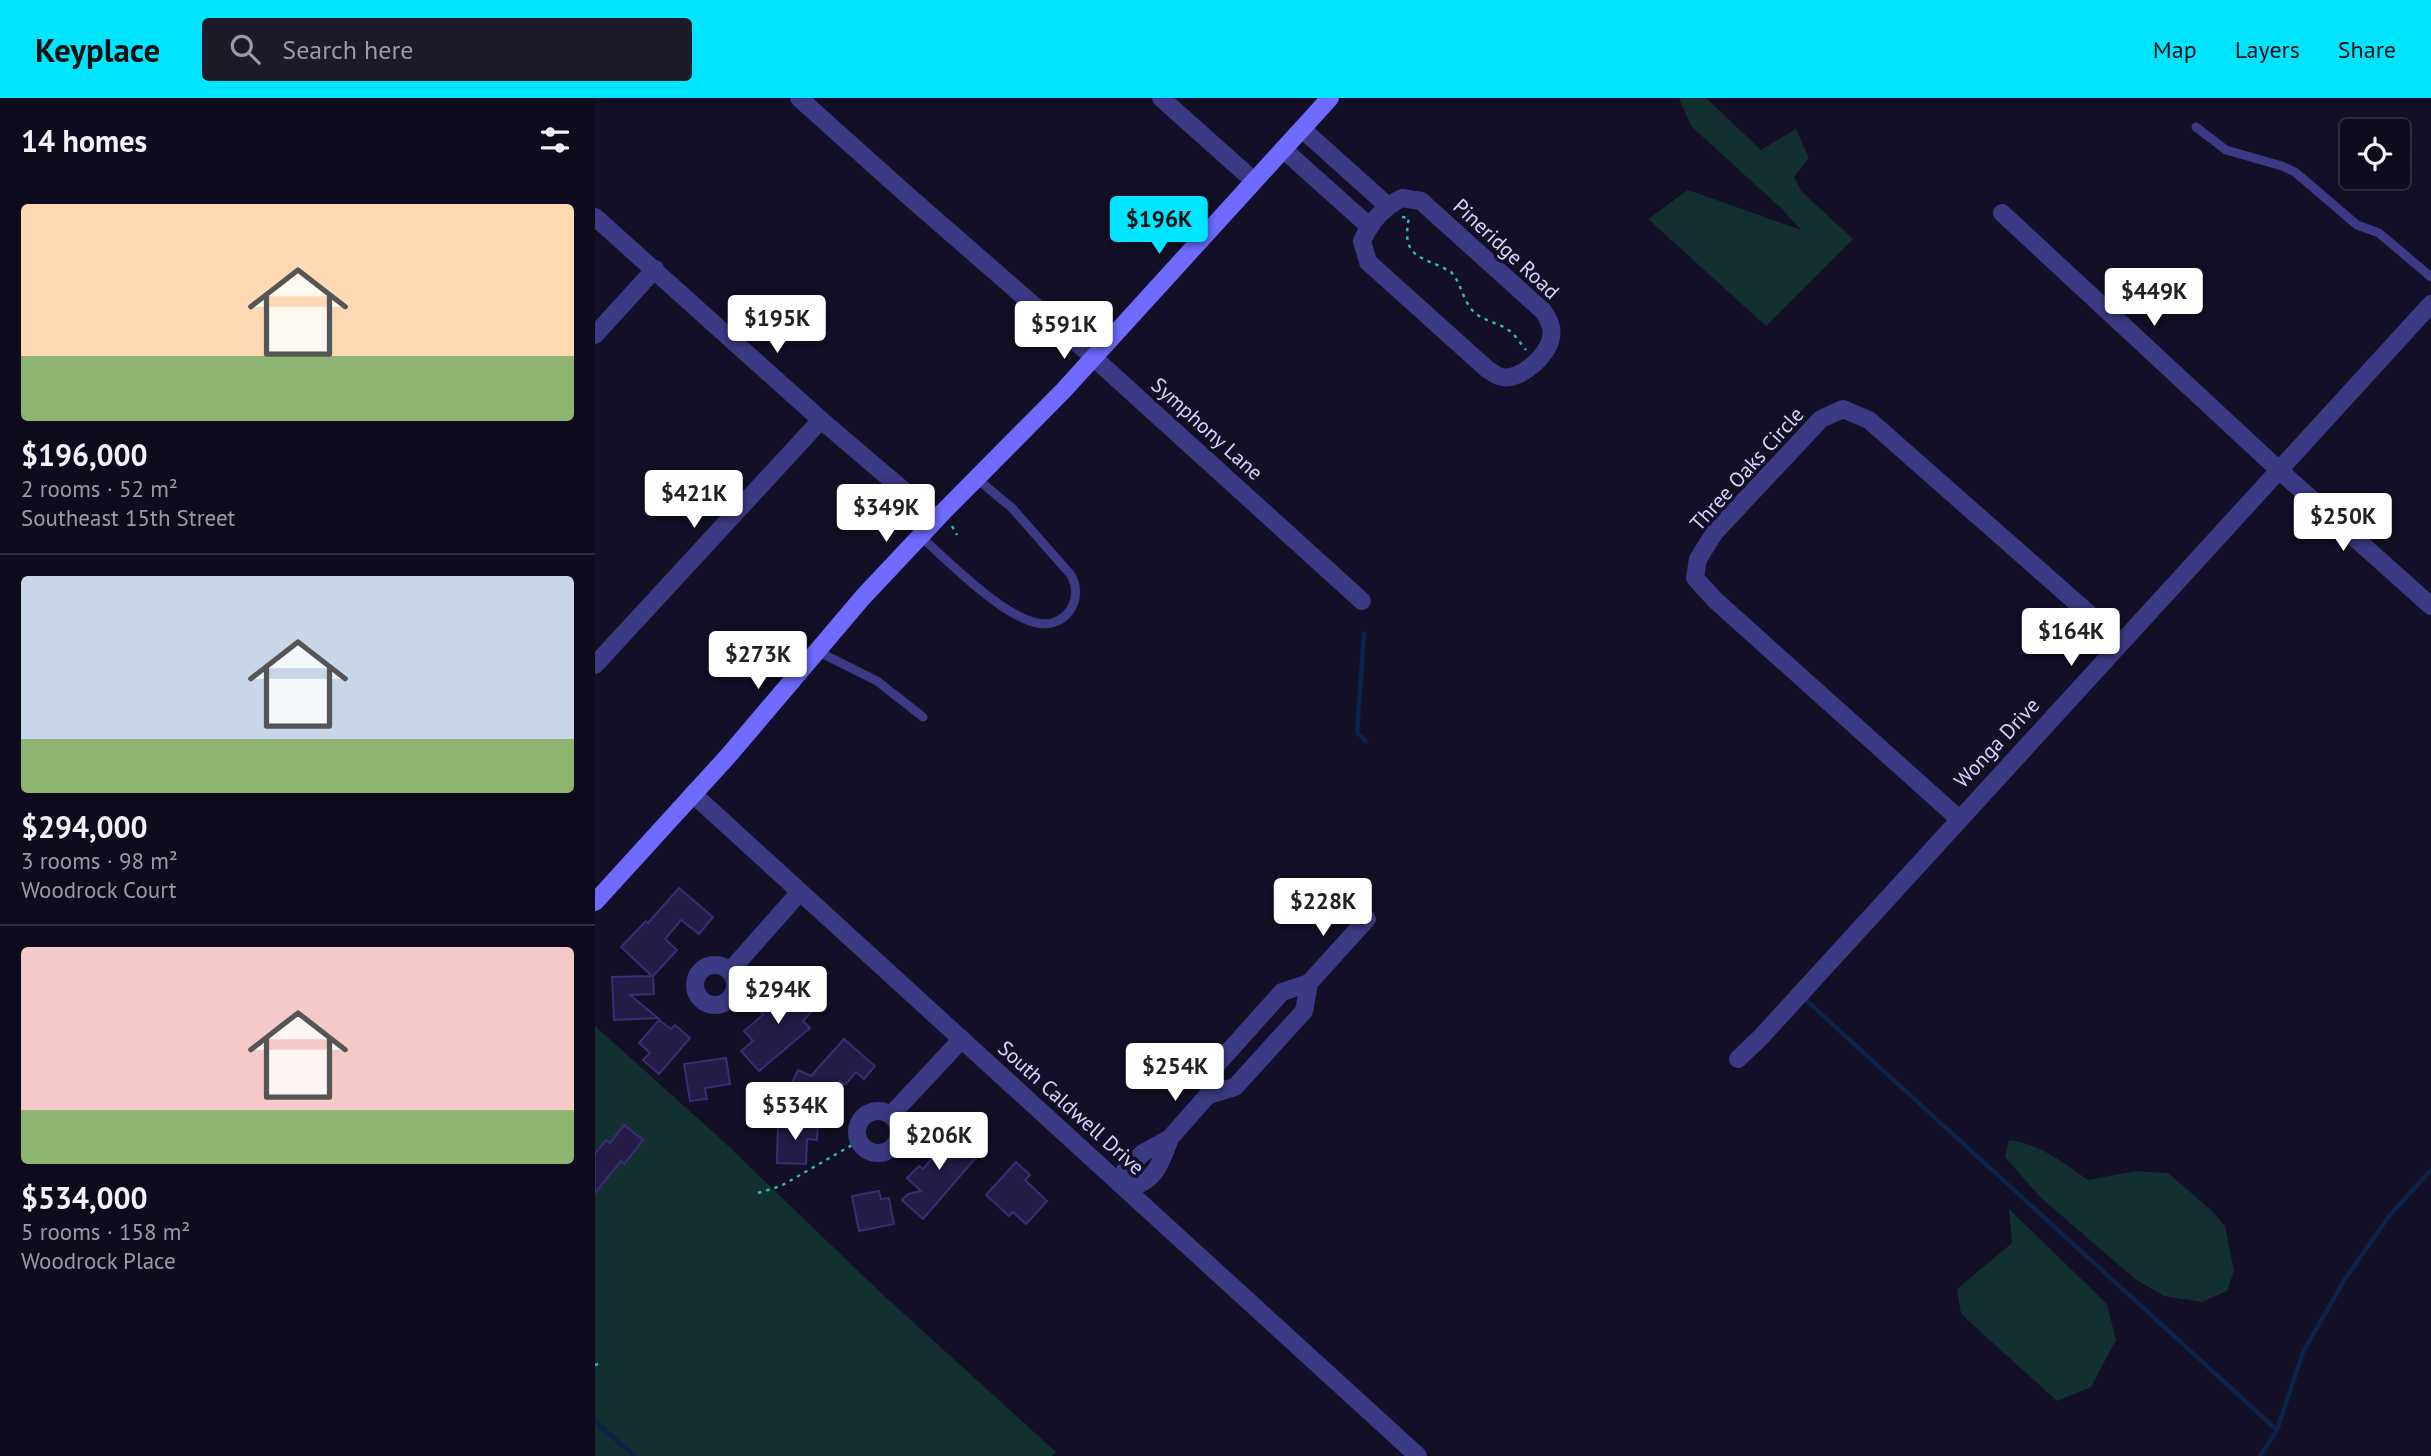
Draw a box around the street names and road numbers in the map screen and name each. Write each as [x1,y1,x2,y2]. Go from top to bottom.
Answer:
street label: Pineridge Road [1448,193,1565,305]
street label: Symphony Lane [1146,371,1269,486]
street label: Three Oaks Circle [1684,401,1809,536]
street label: Wonga Drive [1948,692,2045,793]
street label: South Caldwell Drive [992,1035,1150,1181]

